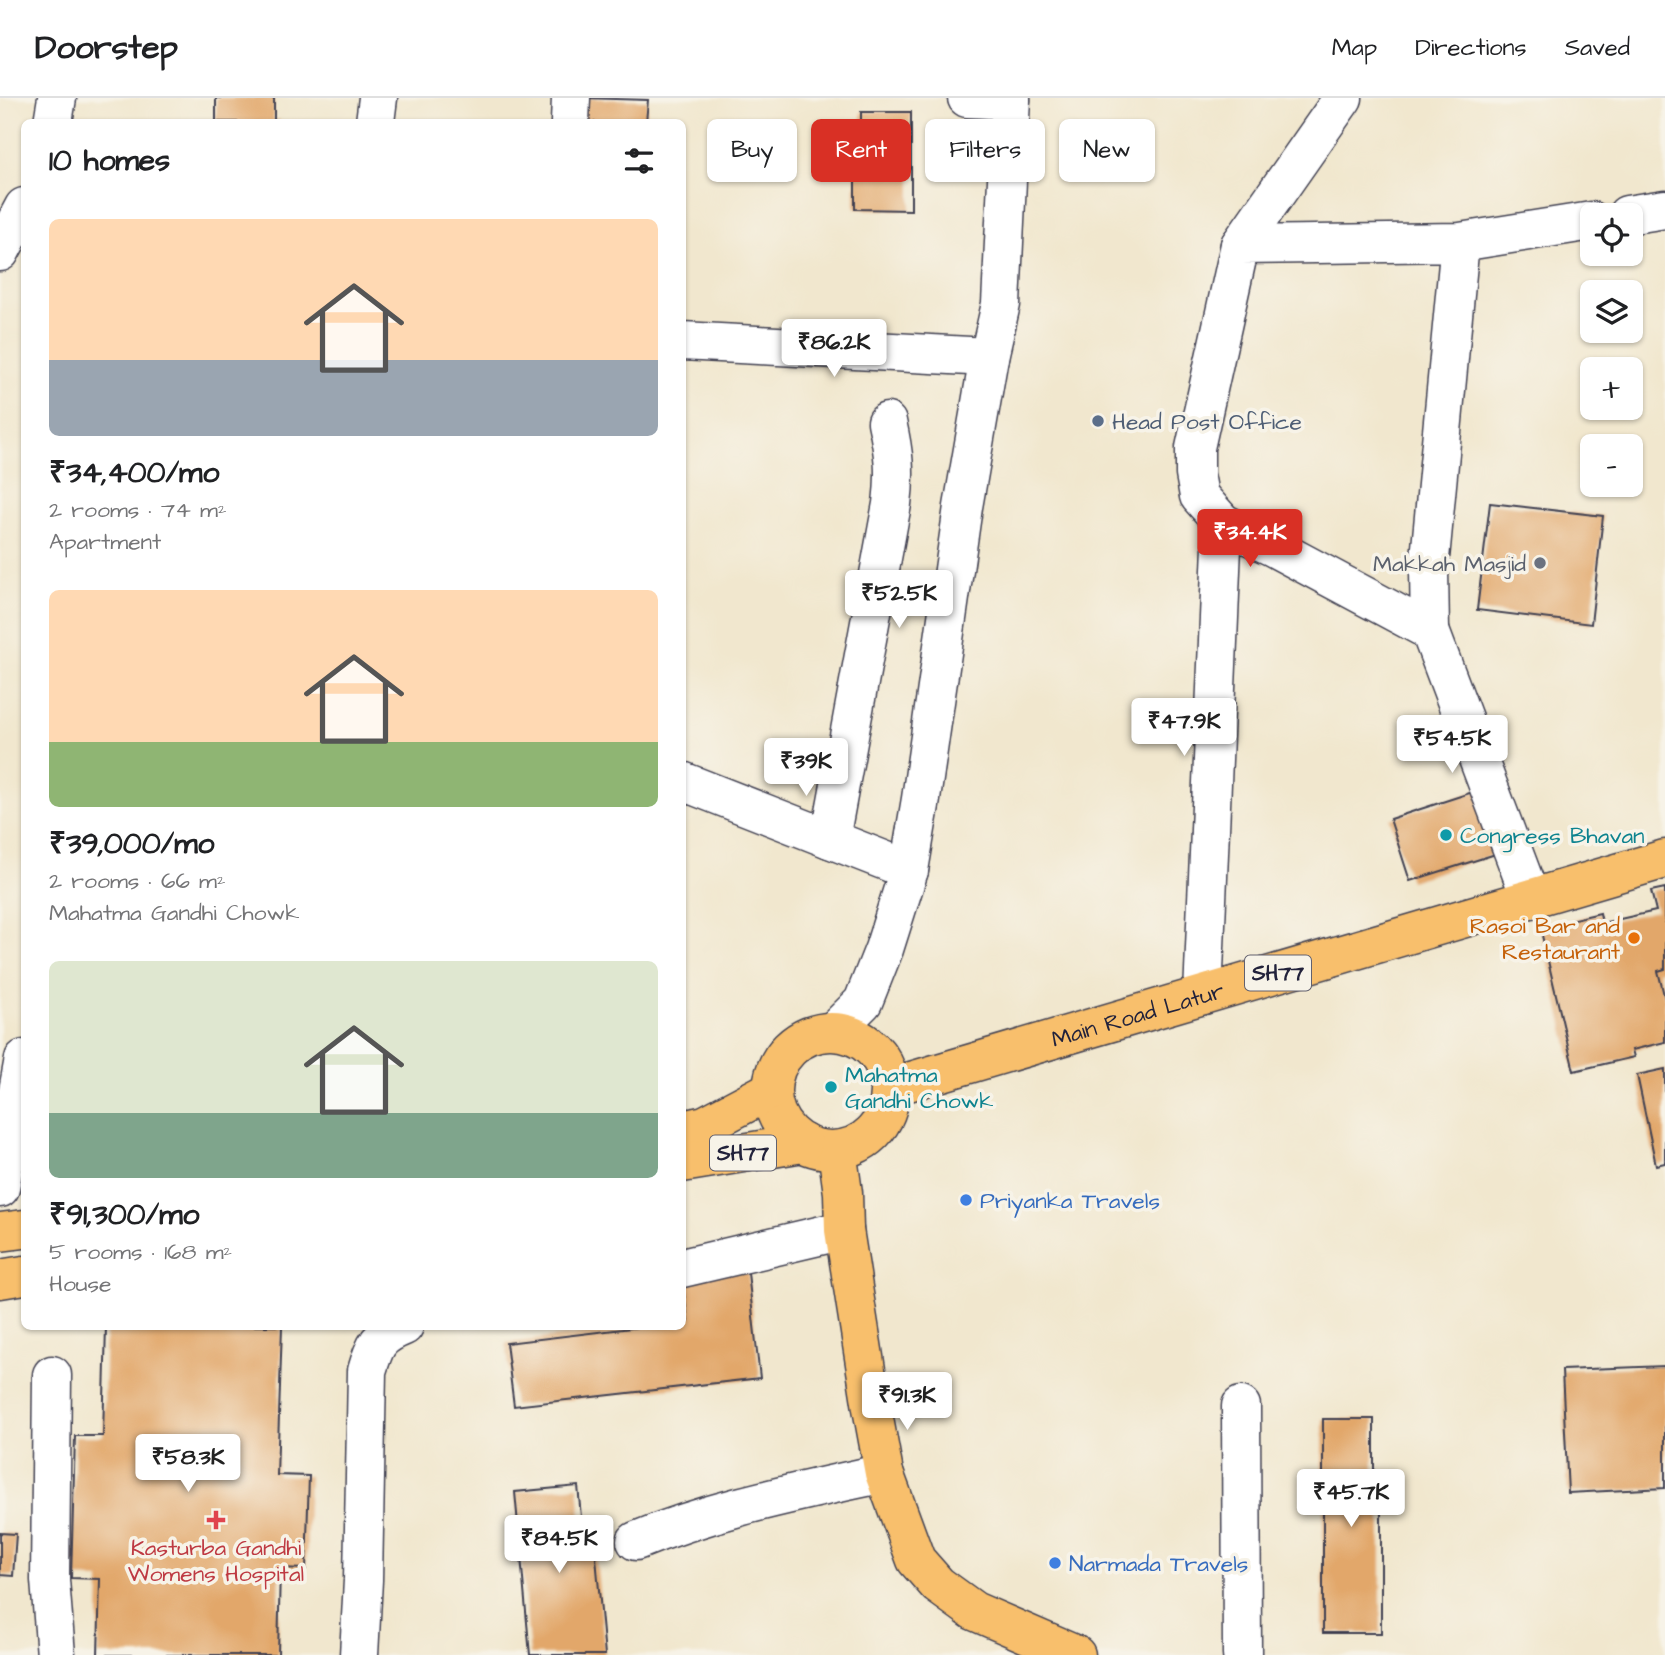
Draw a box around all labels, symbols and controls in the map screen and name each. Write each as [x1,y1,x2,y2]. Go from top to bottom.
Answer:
text: Doorstep [35,25,178,71]
text: Map [1332,31,1377,65]
text: Directions [1415,31,1527,65]
text: Saved [1565,31,1630,65]
chip: Buy [707,119,797,182]
chip: Rent [811,119,911,182]
chip: Filters [925,119,1045,182]
chip: New [1059,119,1155,182]
text: 10 homes [49,140,170,182]
icon: filters [620,142,658,180]
map controls [1580,203,1643,497]
button: locate [1580,203,1643,266]
icon: home [291,265,417,391]
button: layers [1580,280,1643,343]
pin: ₹86.2K [777,320,891,379]
text: ₹86.2K [798,326,870,358]
button: + [1580,357,1643,420]
place label: Head Post Office [1112,406,1302,438]
marker: Head Post Office [1090,413,1106,429]
button: − [1580,434,1643,497]
text: ₹34,400/mo [49,452,219,494]
text: 2 rooms · 74 m² [49,494,227,526]
pin: ₹34.4K [1193,510,1307,569]
text: ₹34.4K [1213,516,1287,548]
text: Apartment [49,526,161,558]
place label: Makkah Masjid [1373,548,1526,580]
marker: Makkah Masjid [1532,555,1548,571]
pin: ₹52.5K [842,570,956,630]
text: ₹52.5K [861,577,937,609]
icon: home [291,636,417,762]
pin: ₹47.9K [1127,698,1241,758]
text: ₹47.9K [1147,705,1221,737]
pin: ₹54.5K [1395,716,1509,775]
text: ₹54.5K [1413,722,1491,754]
pin: ₹39K [765,738,847,798]
text: ₹39K [780,745,832,777]
place label: Congress Bhavan [1460,820,1645,853]
text: ₹39,000/mo [49,823,215,865]
marker: Congress Bhavan [1438,827,1454,843]
text: 2 rooms · 66 m² [49,865,226,897]
text: Mahatma Gandhi Chowk [49,897,299,929]
place label: Rasoi Bar and Restaurant [1470,910,1621,968]
marker: Rasoi Bar and Restaurant [1626,930,1642,946]
road number: SH77 [1245,956,1311,990]
street label: Main Road Latur [1048,975,1228,1056]
icon: home [291,1007,417,1133]
place label: Mahatma Gandhi Chowk [845,1059,993,1117]
marker: Mahatma Gandhi Chowk [823,1079,839,1095]
road number: SH77 [710,1136,776,1170]
place label: Priyanka Travels [980,1185,1160,1218]
marker: Priyanka Travels [958,1192,974,1208]
text: ₹91,300/mo [49,1194,199,1236]
text: 5 rooms · 168 m² [49,1236,232,1268]
text: House [49,1268,112,1300]
pin: ₹91.3K [850,1372,964,1432]
text: ₹91.3K [878,1379,936,1411]
pin: ₹58.3K [131,1434,245,1494]
text: ₹58.3K [151,1441,225,1473]
pin: ₹45.7K [1294,1470,1408,1529]
text: ₹45.7K [1313,1476,1389,1508]
marker: Kasturba Gandhi Womens Hospital [206,1510,226,1530]
pin: ₹84.5K [502,1516,616,1575]
text: ₹84.5K [520,1522,598,1554]
place label: Kasturba Gandhi Womens Hospital [128,1532,304,1590]
place label: Narmada Travels [1069,1548,1248,1580]
marker: Narmada Travels [1047,1555,1063,1571]

